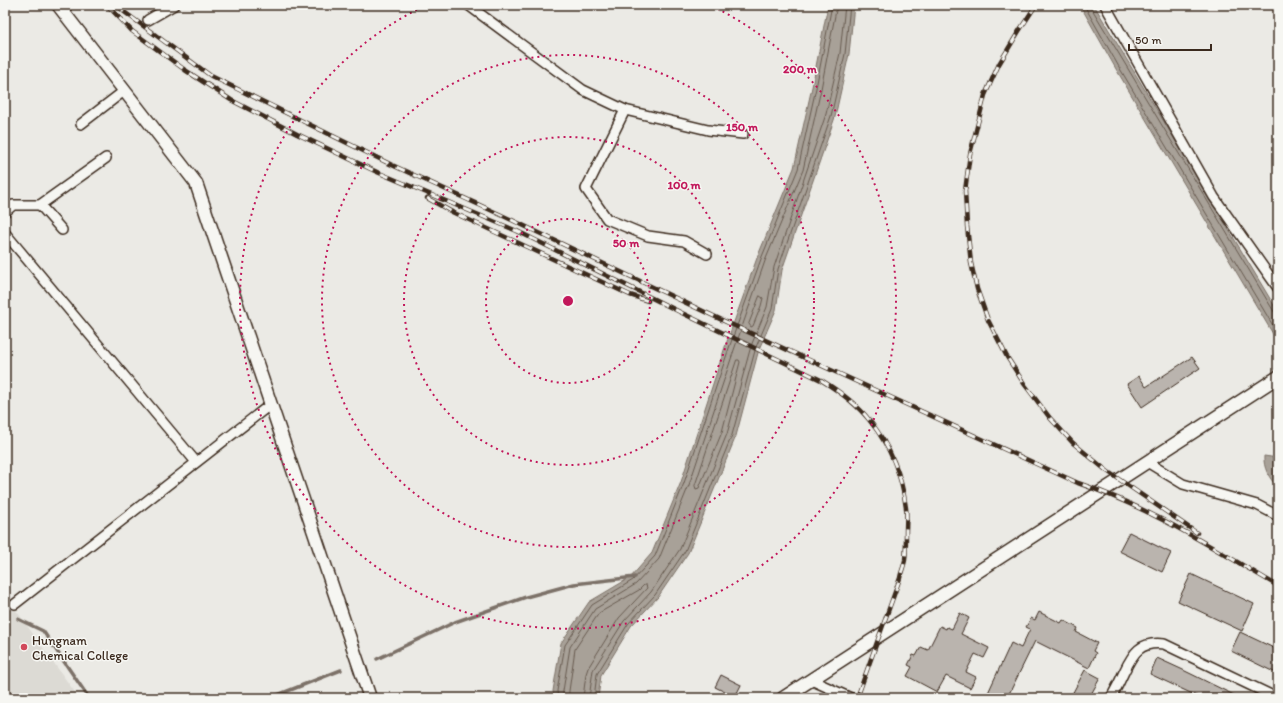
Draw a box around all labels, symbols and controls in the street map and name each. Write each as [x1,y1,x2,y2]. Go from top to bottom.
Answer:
scale bar [1129,26,1211,52]
text: 50 m [1135,33,1161,47]
text: 200 m [783,62,818,76]
text: 150 m [726,120,759,134]
text: 100 m [667,178,701,192]
text: 50 m [613,236,640,250]
centre of rings [561,294,575,308]
place label: Hungnam Chemical College [32,633,128,663]
marker: Hungnam Chemical College [19,642,29,652]

